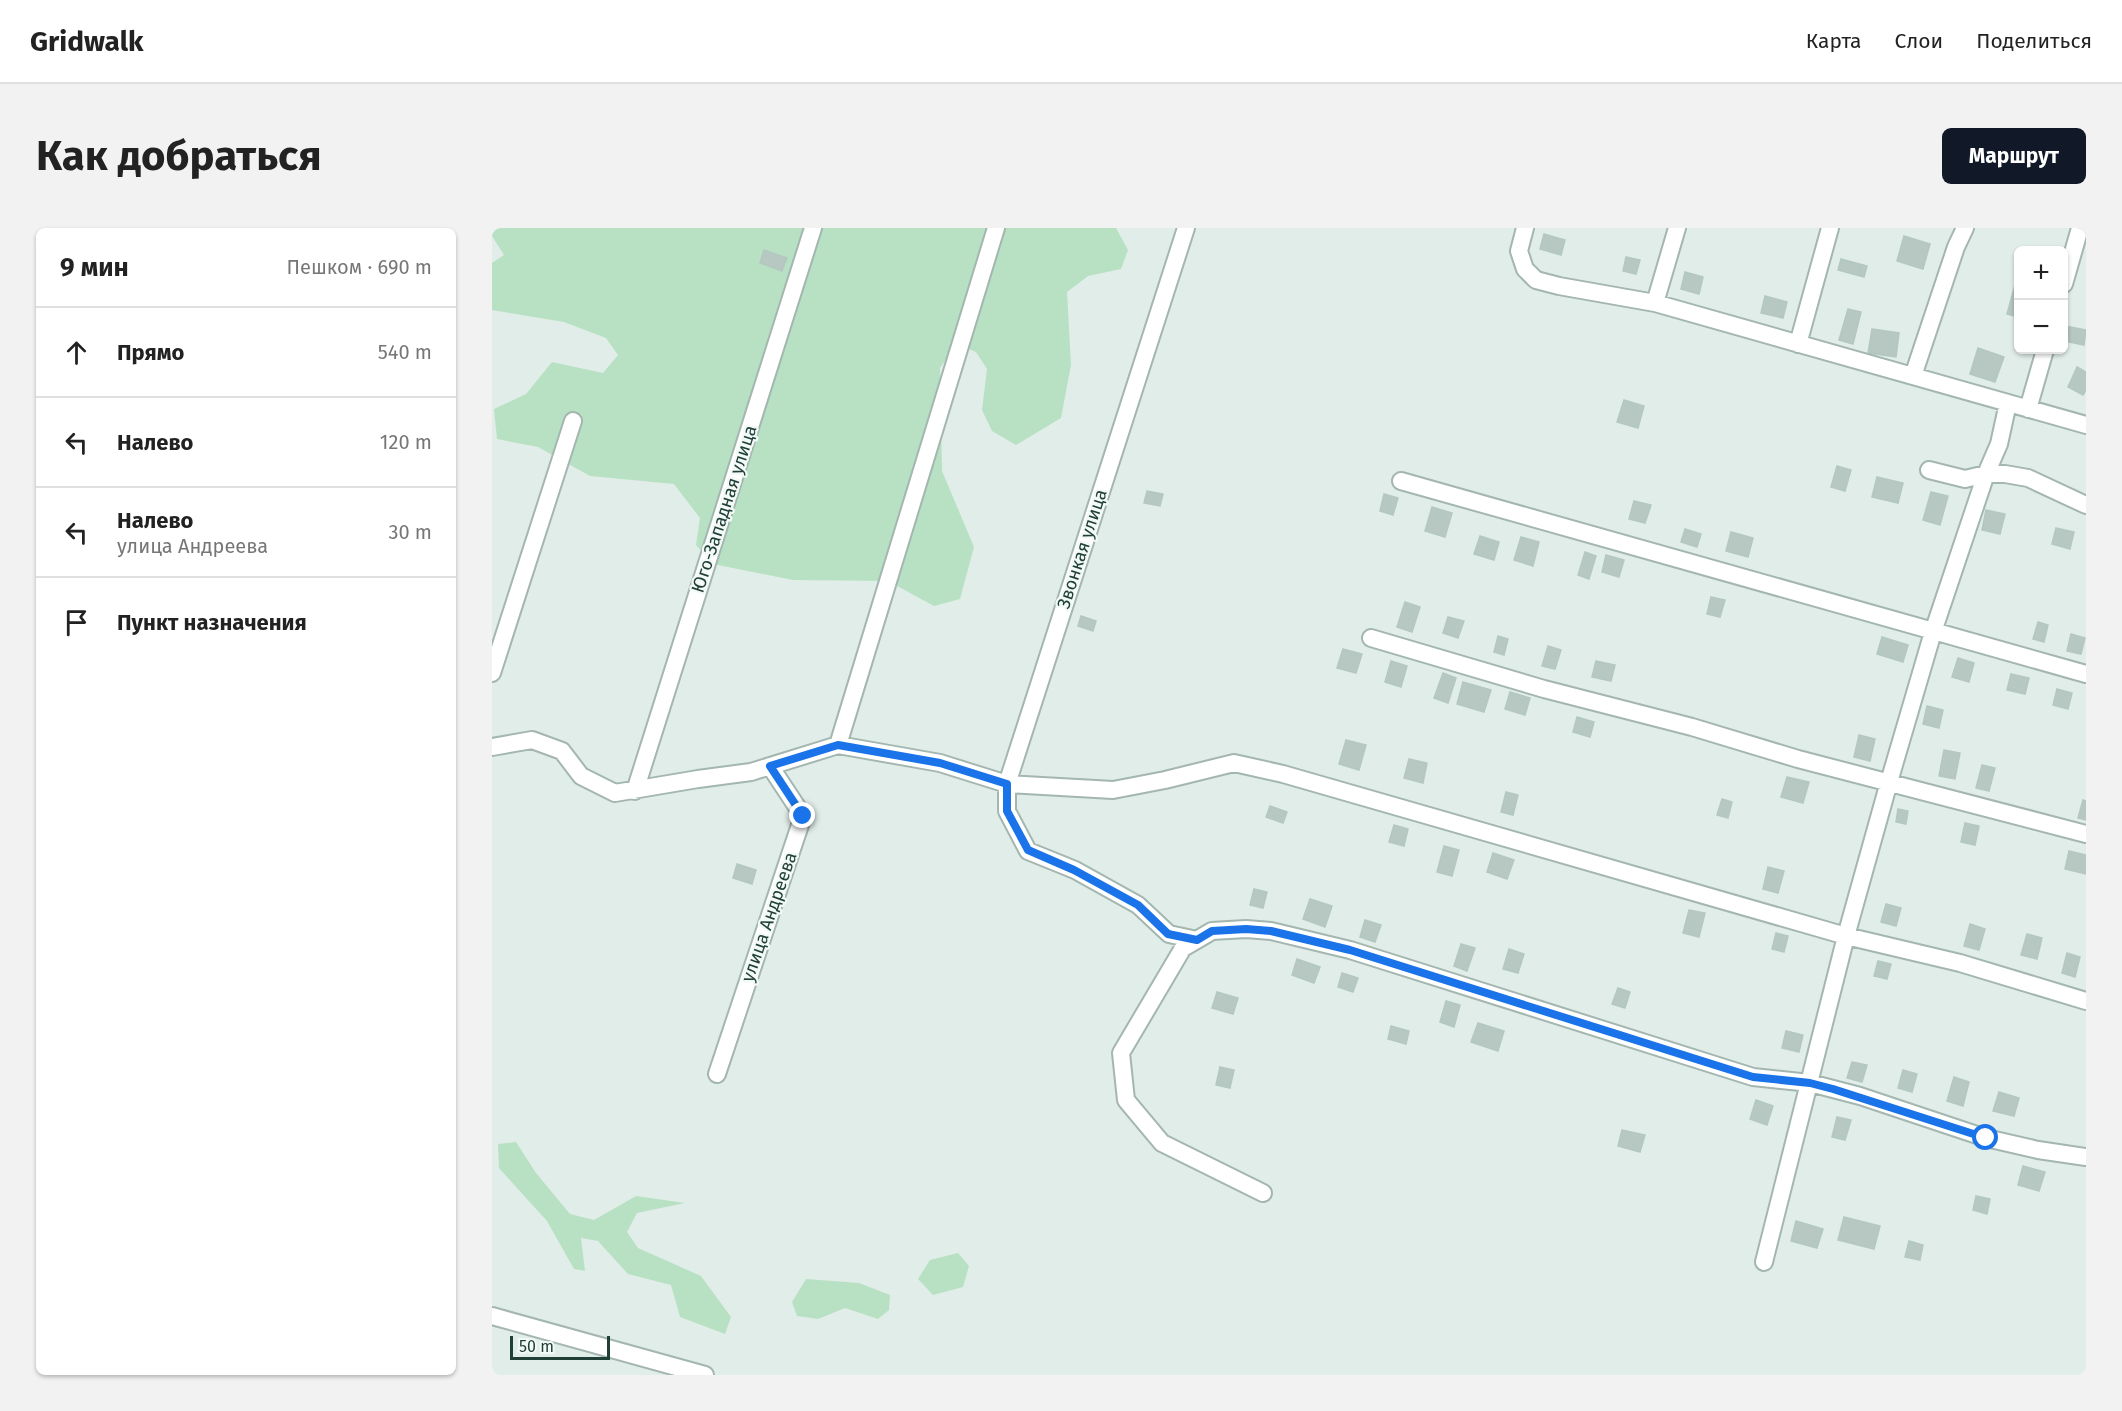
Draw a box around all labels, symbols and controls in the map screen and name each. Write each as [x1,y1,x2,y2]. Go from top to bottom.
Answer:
text: Gridwalk [30,25,143,58]
text: Карта [1806,28,1862,54]
text: Слои [1895,28,1943,54]
text: Поделиться [1976,28,2092,54]
button: Маршрут [1942,128,2086,184]
text: Как добраться [36,131,322,181]
map controls [2014,246,2068,354]
button: + [2014,246,2068,300]
text: 9 мин [60,252,129,283]
text: Пешком · 690 m [287,255,432,279]
button: − [2014,300,2068,354]
icon: ahead [60,336,93,369]
text: Прямо [117,339,184,366]
text: 540 m [378,340,432,364]
street label: Юго-Западная улица [687,423,761,595]
icon: left [60,426,93,459]
text: Налево [117,429,193,456]
text: 120 m [380,430,432,454]
street label: Звонкая улица [1052,486,1112,612]
text: Налево [117,507,193,534]
icon: left [60,516,93,549]
text: 30 m [388,520,432,544]
text: улица Андреева [117,534,268,558]
icon: arrive [60,606,93,639]
text: Пункт назначения [117,609,307,636]
route end [789,802,815,828]
street label: улица Андреева [736,849,802,985]
route start [1972,1124,1998,1150]
scale bar [510,1333,610,1360]
text: 50 m [519,1337,554,1356]

